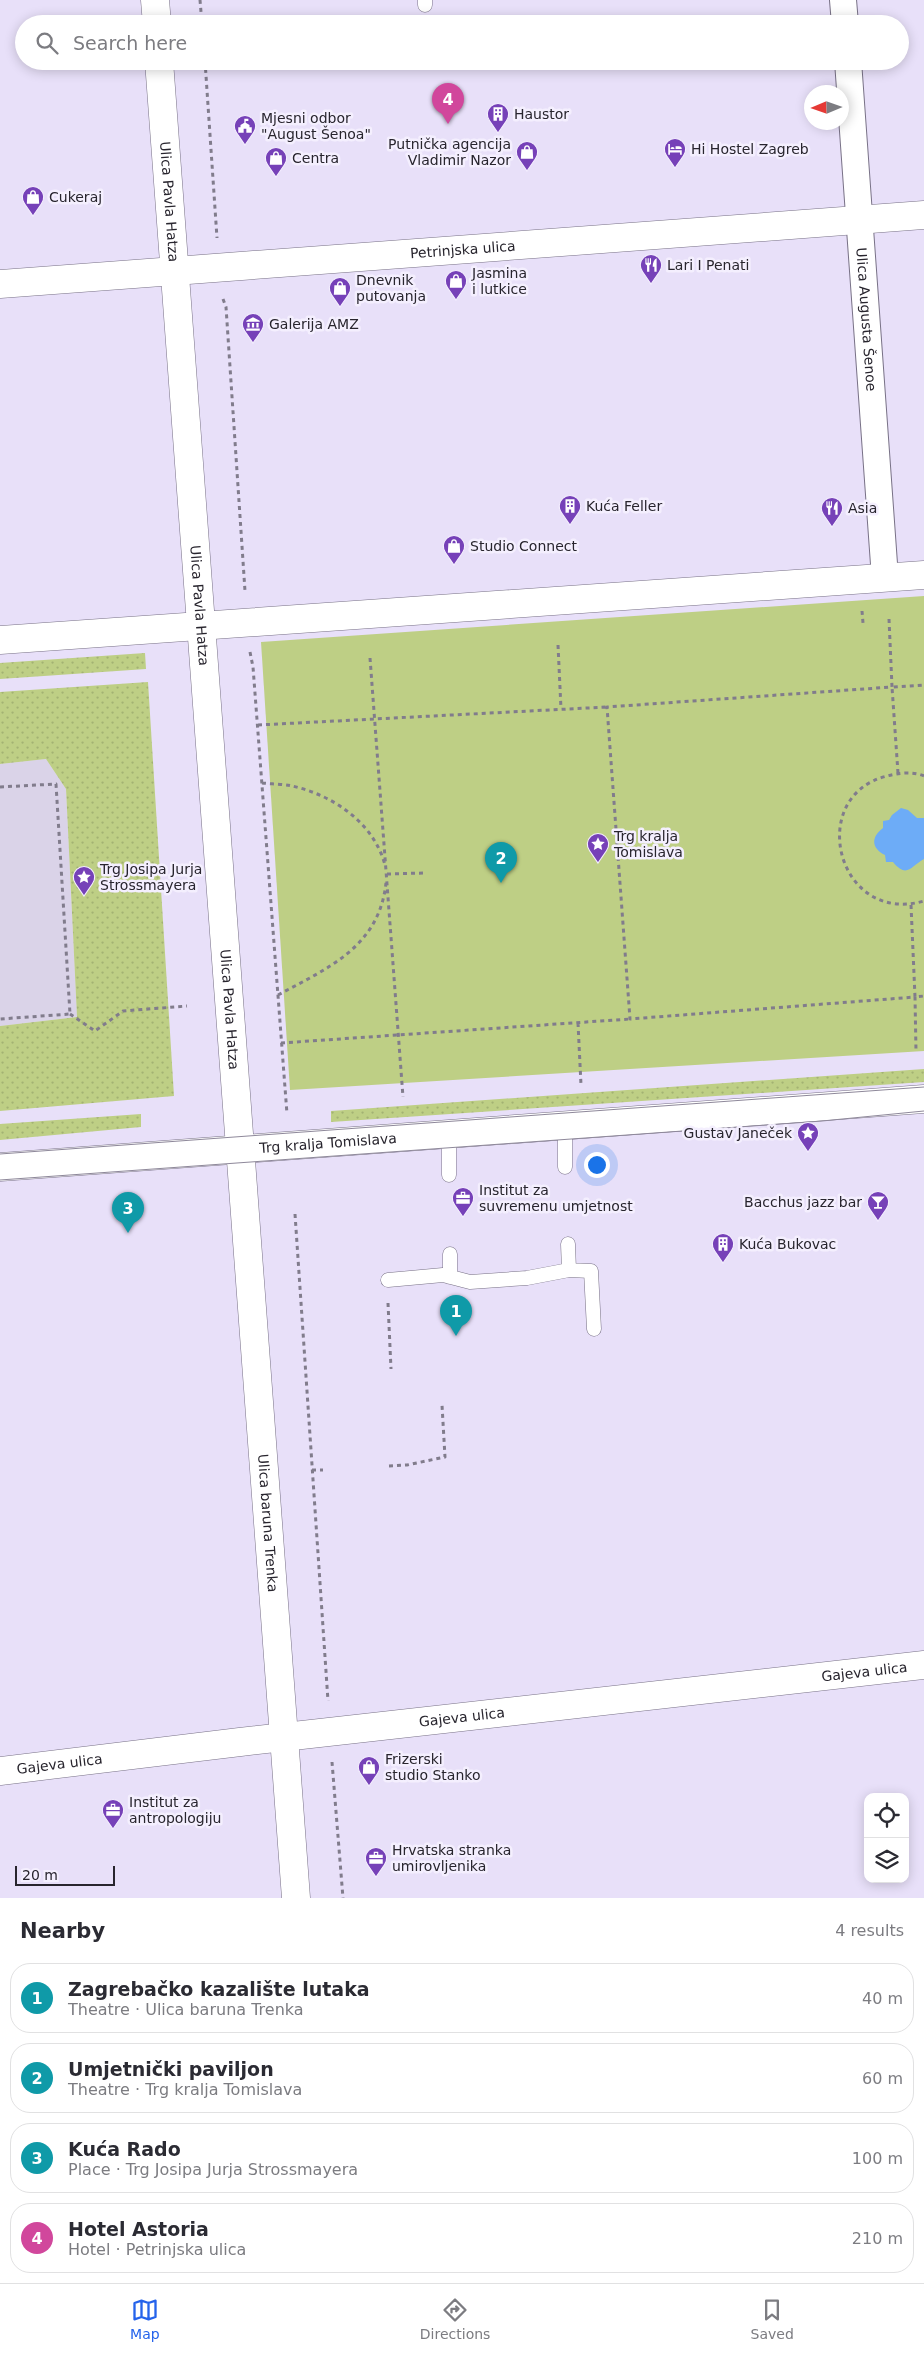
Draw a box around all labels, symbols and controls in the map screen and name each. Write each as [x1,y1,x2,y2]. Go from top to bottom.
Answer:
search box [15,15,909,70]
icon: search [33,29,61,57]
text: Search here [73,32,187,54]
pin: 4 [432,83,464,124]
north arrow [804,85,849,130]
building icon: Haustor [486,102,510,133]
place label: Haustor [514,106,569,122]
place label: Mjesni odbor "August Šenoa" [261,110,371,142]
public building icon: Mjesni odbor "August Šenoa" [233,114,257,145]
place label: Putnička agencija Vladimir Nazor [388,136,511,168]
hotel icon: Hi Hostel Zagreb [663,137,687,168]
shop icon: Putnička agencija Vladimir Nazor [515,140,539,171]
street label: Ulica Pavla Hatza [157,141,182,263]
place label: Hi Hostel Zagreb [691,141,809,157]
shop icon: Centra [264,146,288,177]
place label: Centra [292,150,339,166]
shop icon: Cukeraj [21,185,45,216]
place label: Cukeraj [49,189,102,205]
street label: Petrinjska ulica [409,238,516,261]
street label: Ulica Augusta Šenoe [853,247,880,392]
restaurant icon: Lari I Penati [639,253,663,284]
place label: Lari I Penati [667,257,749,273]
place label: Jasmina i lutkice [471,265,527,297]
shop icon: Jasmina i lutkice [444,269,468,300]
place label: Dnevnik putovanja [356,272,426,304]
shop icon: Dnevnik putovanja [328,276,352,307]
museum icon: Galerija AMZ [241,312,265,343]
place label: Galerija AMZ [269,316,359,332]
building icon: Kuća Feller [558,494,582,525]
restaurant icon: Asia [820,496,844,527]
place label: Kuća Feller [586,498,662,514]
place label: Asia [848,500,877,516]
shop icon: Studio Connect [442,534,466,565]
place label: Studio Connect [470,538,577,554]
street label: Ulica Pavla Hatza [187,545,212,666]
place label: Trg kralja Tomislava [613,828,683,860]
place icon: Trg kralja Tomislava [586,832,610,863]
pin: 2 [485,842,517,883]
place label: Trg Josipa Jurja Strossmayera [99,861,202,893]
place icon: Trg Josipa Jurja Strossmayera [72,865,96,896]
street label: Ulica Pavla Hatza [217,948,242,1070]
place icon: Gustav Janeček [796,1121,820,1152]
place label: Gustav Janeček [684,1125,793,1141]
street label: Trg kralja Tomislava [258,1130,397,1156]
your location [584,1152,610,1178]
place label: Institut za suvremenu umjetnost [479,1182,633,1214]
office icon: Institut za suvremenu umjetnost [451,1186,475,1217]
bar icon: Bacchus jazz bar [866,1190,890,1221]
pin: 3 [112,1192,144,1233]
place label: Bacchus jazz bar [744,1194,862,1210]
building icon: Kuća Bukovac [711,1232,735,1263]
place label: Kuća Bukovac [739,1236,836,1252]
pin: 1 [440,1295,472,1336]
street label: Ulica baruna Trenka [255,1453,281,1593]
street label: Gajeva ulica [821,1659,908,1684]
street label: Gajeva ulica [418,1704,506,1730]
street label: Gajeva ulica [16,1751,103,1777]
place label: Frizerski studio Stanko [385,1751,480,1783]
shop icon: Frizerski studio Stanko [357,1755,381,1786]
map controls [864,1793,909,1883]
button: locate [864,1793,909,1838]
place label: Institut za antropologiju [129,1794,221,1826]
office icon: Institut za antropologiju [101,1798,125,1829]
button: layers [864,1838,909,1883]
place label: Hrvatska stranka umirovljenika [392,1842,511,1874]
office icon: Hrvatska stranka umirovljenika [364,1846,388,1877]
scale bar [15,1863,115,1886]
text: 20 m [22,1867,58,1883]
text: Nearby [20,1919,105,1943]
text: 4 results [835,1921,904,1940]
text: Zagrebačko kazalište lutaka [68,1978,370,2000]
text: 1 [31,1989,43,2008]
text: 40 m [862,1989,903,2008]
text: Theatre · Ulica baruna Trenka [68,2000,304,2019]
text: Umjetnički paviljon [68,2058,274,2080]
text: 2 [31,2069,43,2088]
text: 60 m [862,2069,903,2088]
text: Theatre · Trg kralja Tomislava [68,2080,302,2099]
text: Kuća Rado [68,2138,181,2160]
text: 3 [31,2149,43,2168]
text: 100 m [852,2149,903,2168]
text: Place · Trg Josipa Jurja Strossmayera [68,2160,358,2179]
text: Hotel Astoria [68,2218,209,2240]
text: 4 [31,2229,43,2248]
text: 210 m [852,2229,903,2248]
text: Hotel · Petrinjska ulica [68,2240,246,2259]
tab: Map [130,2296,160,2342]
tab: Directions [420,2296,490,2342]
tab: Saved [751,2296,794,2342]

